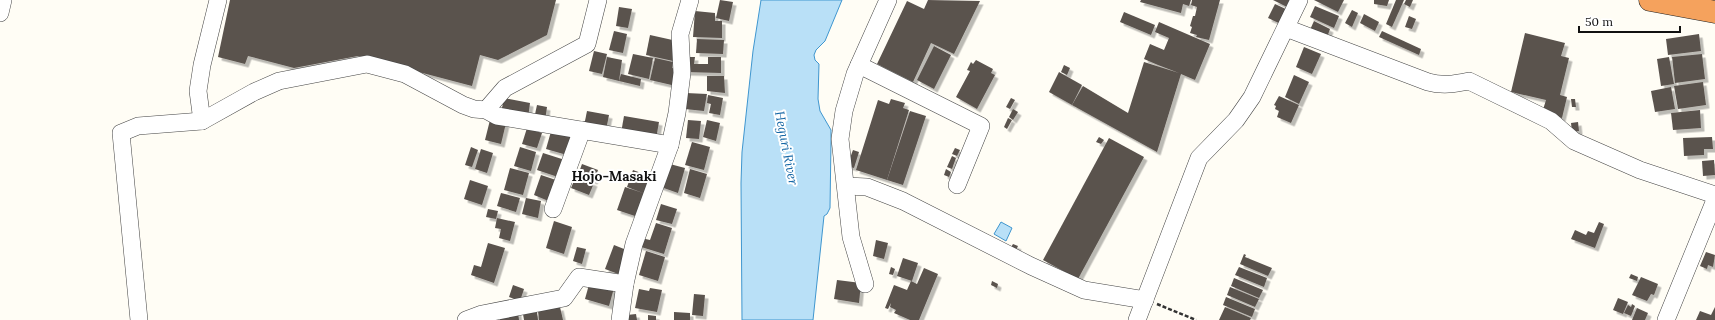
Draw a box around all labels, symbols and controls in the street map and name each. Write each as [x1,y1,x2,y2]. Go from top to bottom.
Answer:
scale bar [1579,8,1680,34]
text: 50 m [1585,14,1613,29]
water label: Heguri River [771,110,802,187]
district label: Hojo-Masaki [571,167,657,185]

